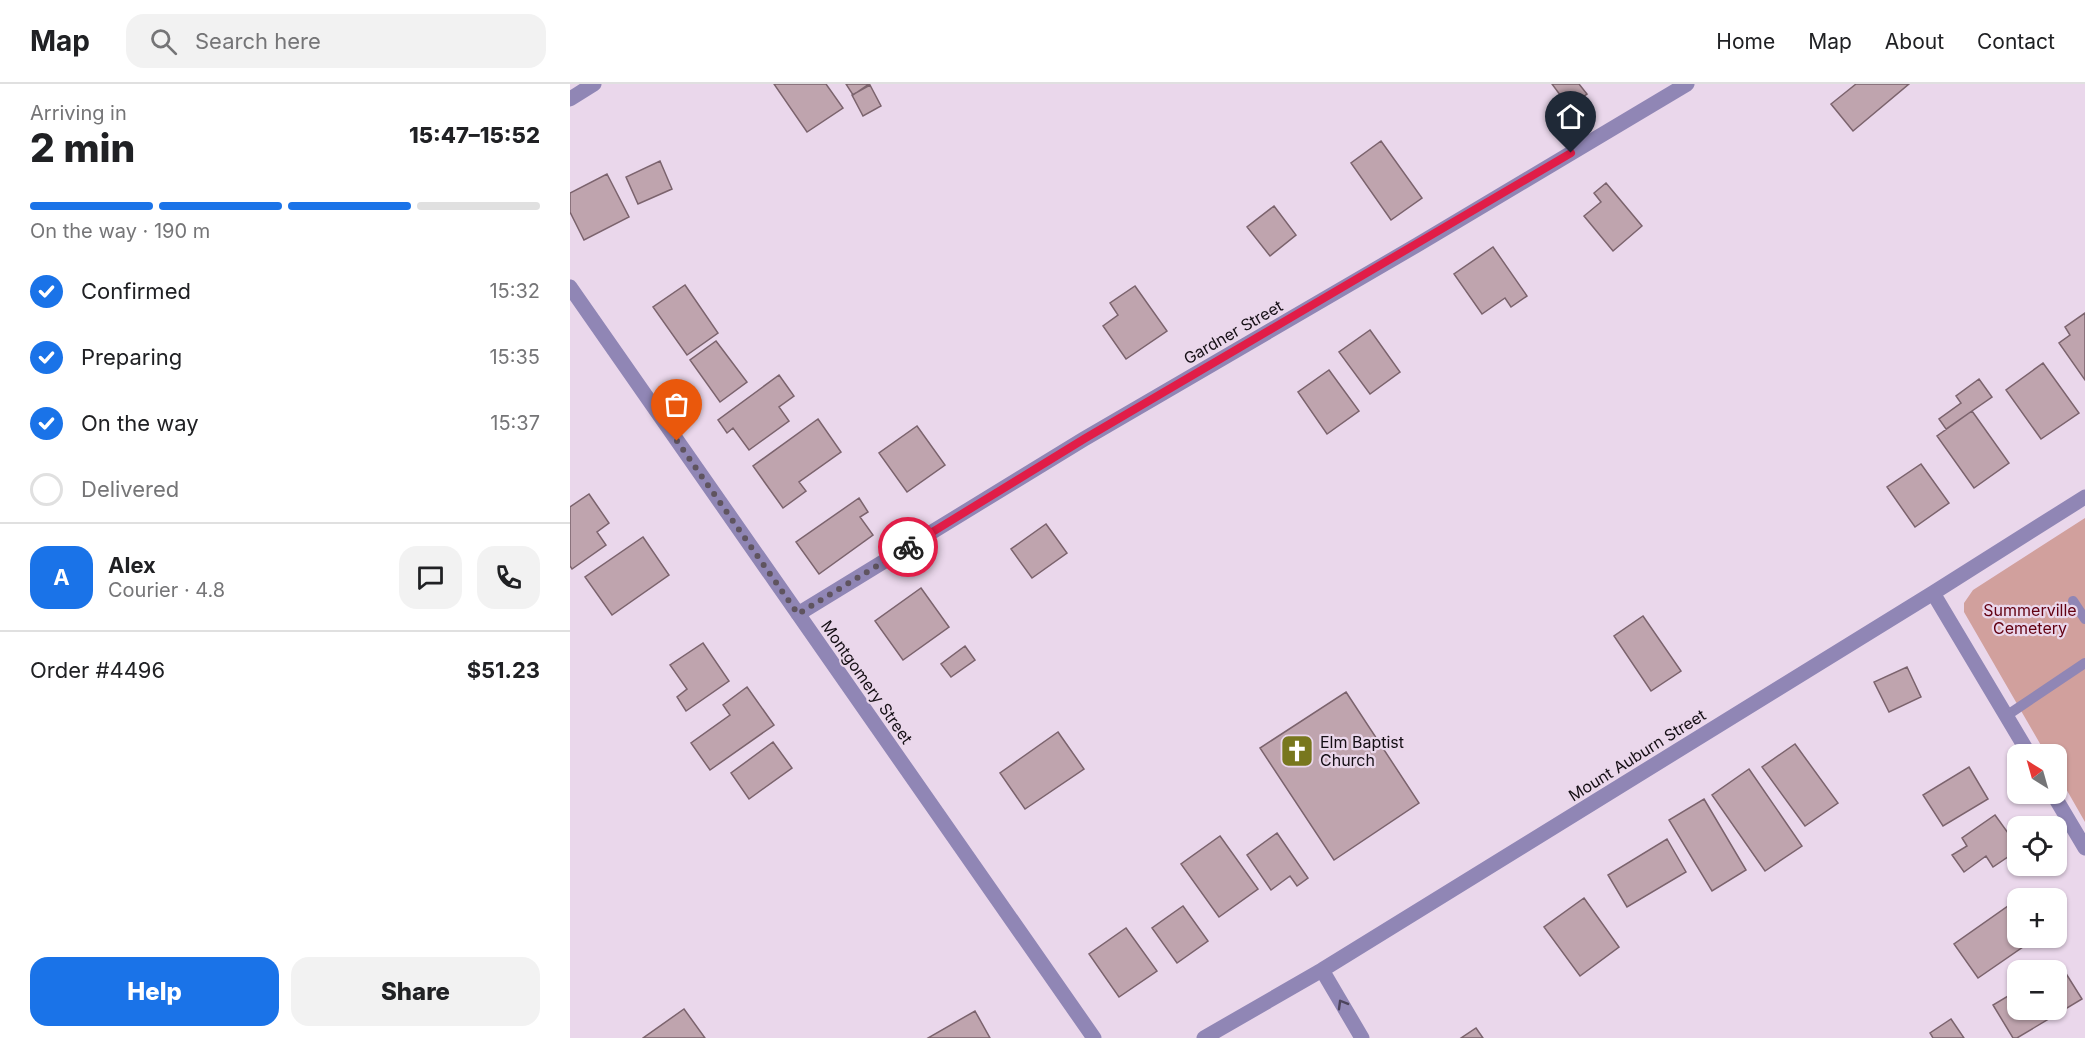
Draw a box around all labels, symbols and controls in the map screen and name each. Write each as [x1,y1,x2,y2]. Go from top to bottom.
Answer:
search box [126,14,546,68]
text: Map [30,24,90,58]
icon: search [147,25,180,58]
text: Search here [195,28,321,54]
text: Home [1716,29,1775,54]
text: Map [1808,29,1852,54]
text: About [1885,29,1944,54]
text: Contact [1977,29,2055,54]
pin [1545,91,1596,153]
icon: home [1554,100,1587,133]
text: Arriving in [30,101,127,125]
text: 15:47–15:52 [409,122,540,148]
text: 2 min [30,124,135,171]
text: On the way · 190 m [30,219,210,243]
icon: check [30,275,63,308]
text: Confirmed [81,278,191,304]
text: 15:32 [489,279,540,303]
street label: Gardner Street [1180,296,1286,368]
icon: check [30,341,63,374]
text: Preparing [81,344,182,370]
text: 15:35 [489,345,540,369]
pin [651,379,702,441]
icon: bag [660,388,693,421]
icon: check [30,407,63,440]
text: On the way [81,410,199,436]
text: 15:37 [490,411,540,435]
text: Delivered [81,476,179,502]
courier [878,517,938,577]
icon: bike [892,531,925,564]
button: chat [399,546,462,609]
button: phone [477,546,540,609]
text: Alex [108,552,156,578]
text: A [53,564,70,590]
text: Courier · 4.8 [108,578,225,602]
park label: Summerville Cemetery [1983,600,2077,638]
street label: Montgomery Street [817,616,917,748]
text: Order #4496 [30,657,165,683]
text: $51.23 [467,657,540,683]
street label: Mount Auburn Street [1565,705,1709,805]
place label: Elm Baptist Church [1320,732,1404,770]
church icon: Elm Baptist Church [1279,733,1315,769]
north arrow [2007,744,2067,804]
map controls [2007,744,2067,1020]
button: locate [2007,816,2067,876]
button: + [2007,888,2067,948]
button: Help [30,957,279,1026]
button: Share [291,957,540,1026]
button: − [2007,960,2067,1020]
one-way arrow [1338,1000,1350,1010]

